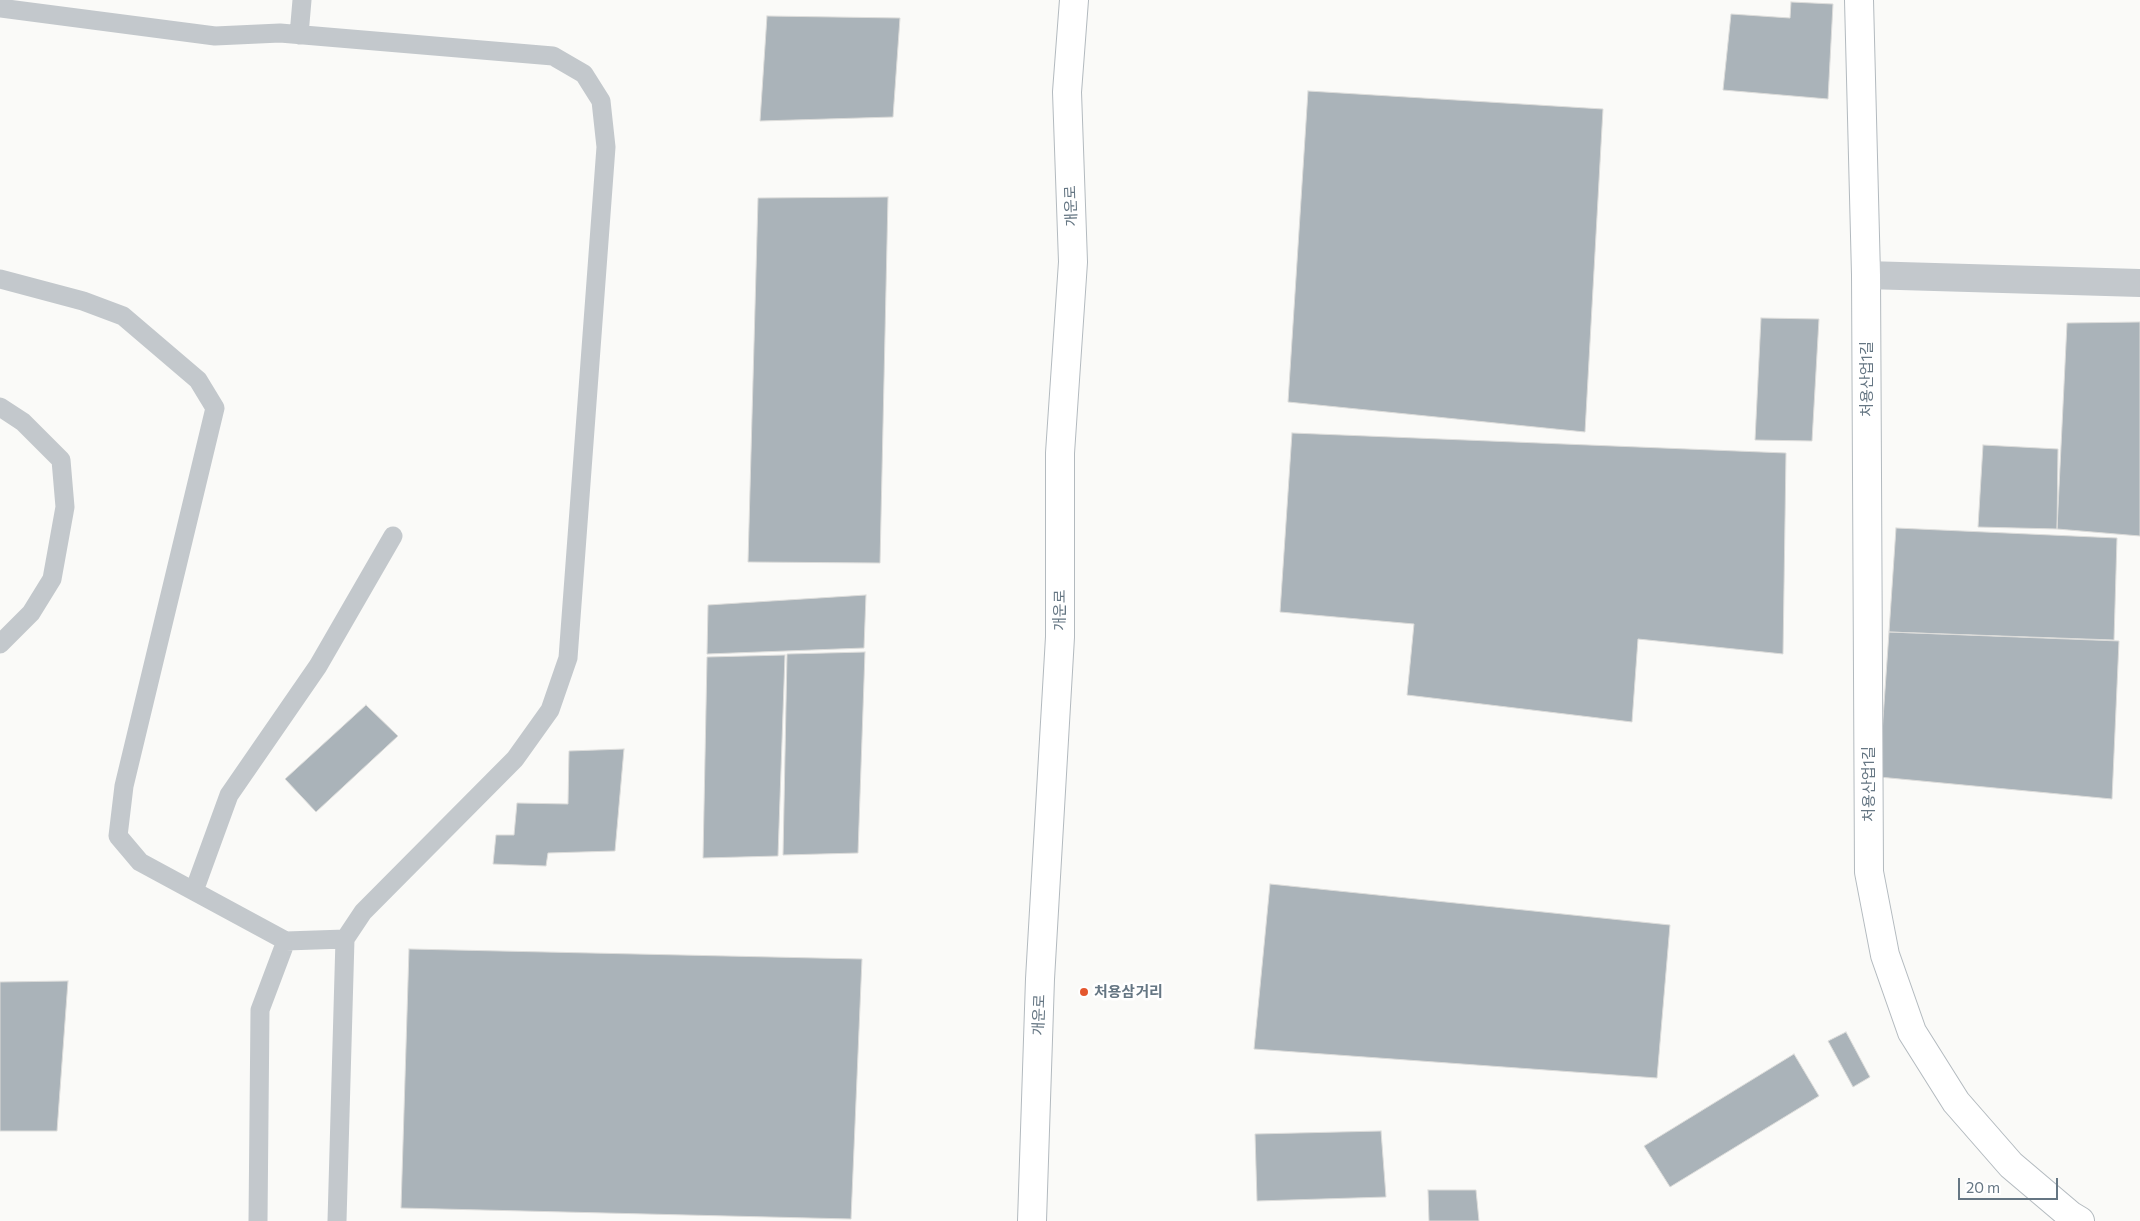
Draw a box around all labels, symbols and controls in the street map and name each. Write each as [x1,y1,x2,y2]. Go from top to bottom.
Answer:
street label: 개운로 [1061,185,1081,227]
street label: 처용산업1길 [1858,341,1876,417]
street label: 개운로 [1051,589,1069,631]
street label: 처용산업1길 [1860,746,1878,822]
place label: 처용삼거리 [1094,983,1163,1001]
marker: 처용삼거리 [1078,986,1090,998]
street label: 개운로 [1029,994,1049,1036]
scale bar [1960,1168,2060,1200]
text: 20 m [1966,1178,2000,1196]

